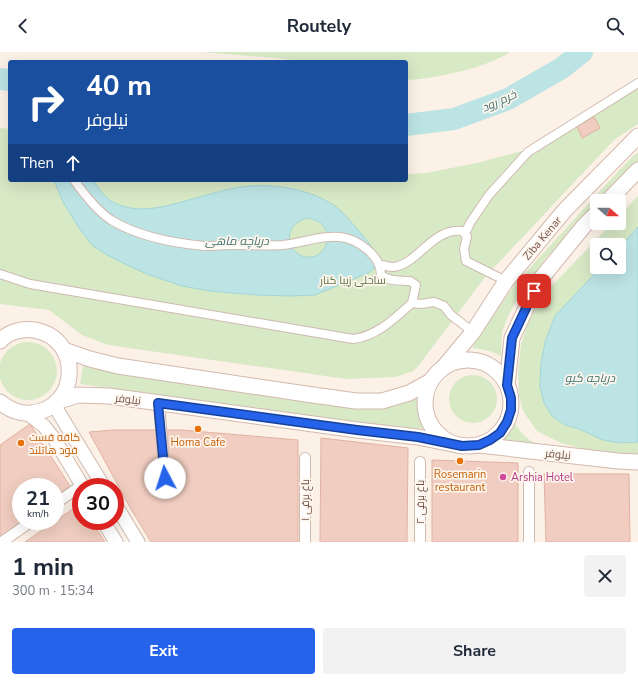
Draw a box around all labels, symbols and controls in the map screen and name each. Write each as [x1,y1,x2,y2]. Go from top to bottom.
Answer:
text: Routely [287,14,351,38]
icon: back [12,15,34,37]
icon: search [604,15,626,37]
text: 40 m [86,67,152,105]
icon: right [20,76,72,128]
water label: خرم رود [479,86,520,116]
text: نیلوفر [86,108,128,132]
icon: ahead [62,152,84,174]
text: Then [20,153,54,173]
north arrow [590,194,626,230]
map controls [590,194,626,274]
street label: Ziba Kenar [520,213,565,263]
water label: دریاچه ماهی [205,233,270,249]
button: search [590,238,626,274]
park label: ساحلی زیبا کنار [319,273,386,288]
pin [517,274,551,308]
icon: arrive [523,280,545,302]
water label: دریاچه کیو [565,370,616,386]
street label: نیلوفر [113,390,142,409]
marker: Homa Cafe [193,424,203,434]
place label: کافه فست فود هاتلند [29,430,80,458]
place label: Homa Cafe [171,435,226,450]
marker: کافه فست فود هاتلند [16,438,26,448]
street label: نیلوفر [543,446,572,463]
marker: Rosemarin restaurant [455,456,465,466]
position arrow [144,457,186,499]
place label: Rosemarin restaurant [434,467,486,495]
place label: Arshia Hotel [511,470,574,485]
marker: Arshia Hotel [498,472,508,482]
speed limit sign: 30 [72,478,124,530]
street label: باغ برفی ۱ [298,479,313,521]
street label: باغ برفی ۲ [413,480,428,524]
text: 21 [26,485,50,512]
text: km/h [27,507,49,521]
text: 1 min [12,551,74,583]
button: close [584,555,626,597]
text: 300 m · 15:34 [12,582,94,600]
button: Exit [12,628,315,674]
button: Share [323,628,626,674]

